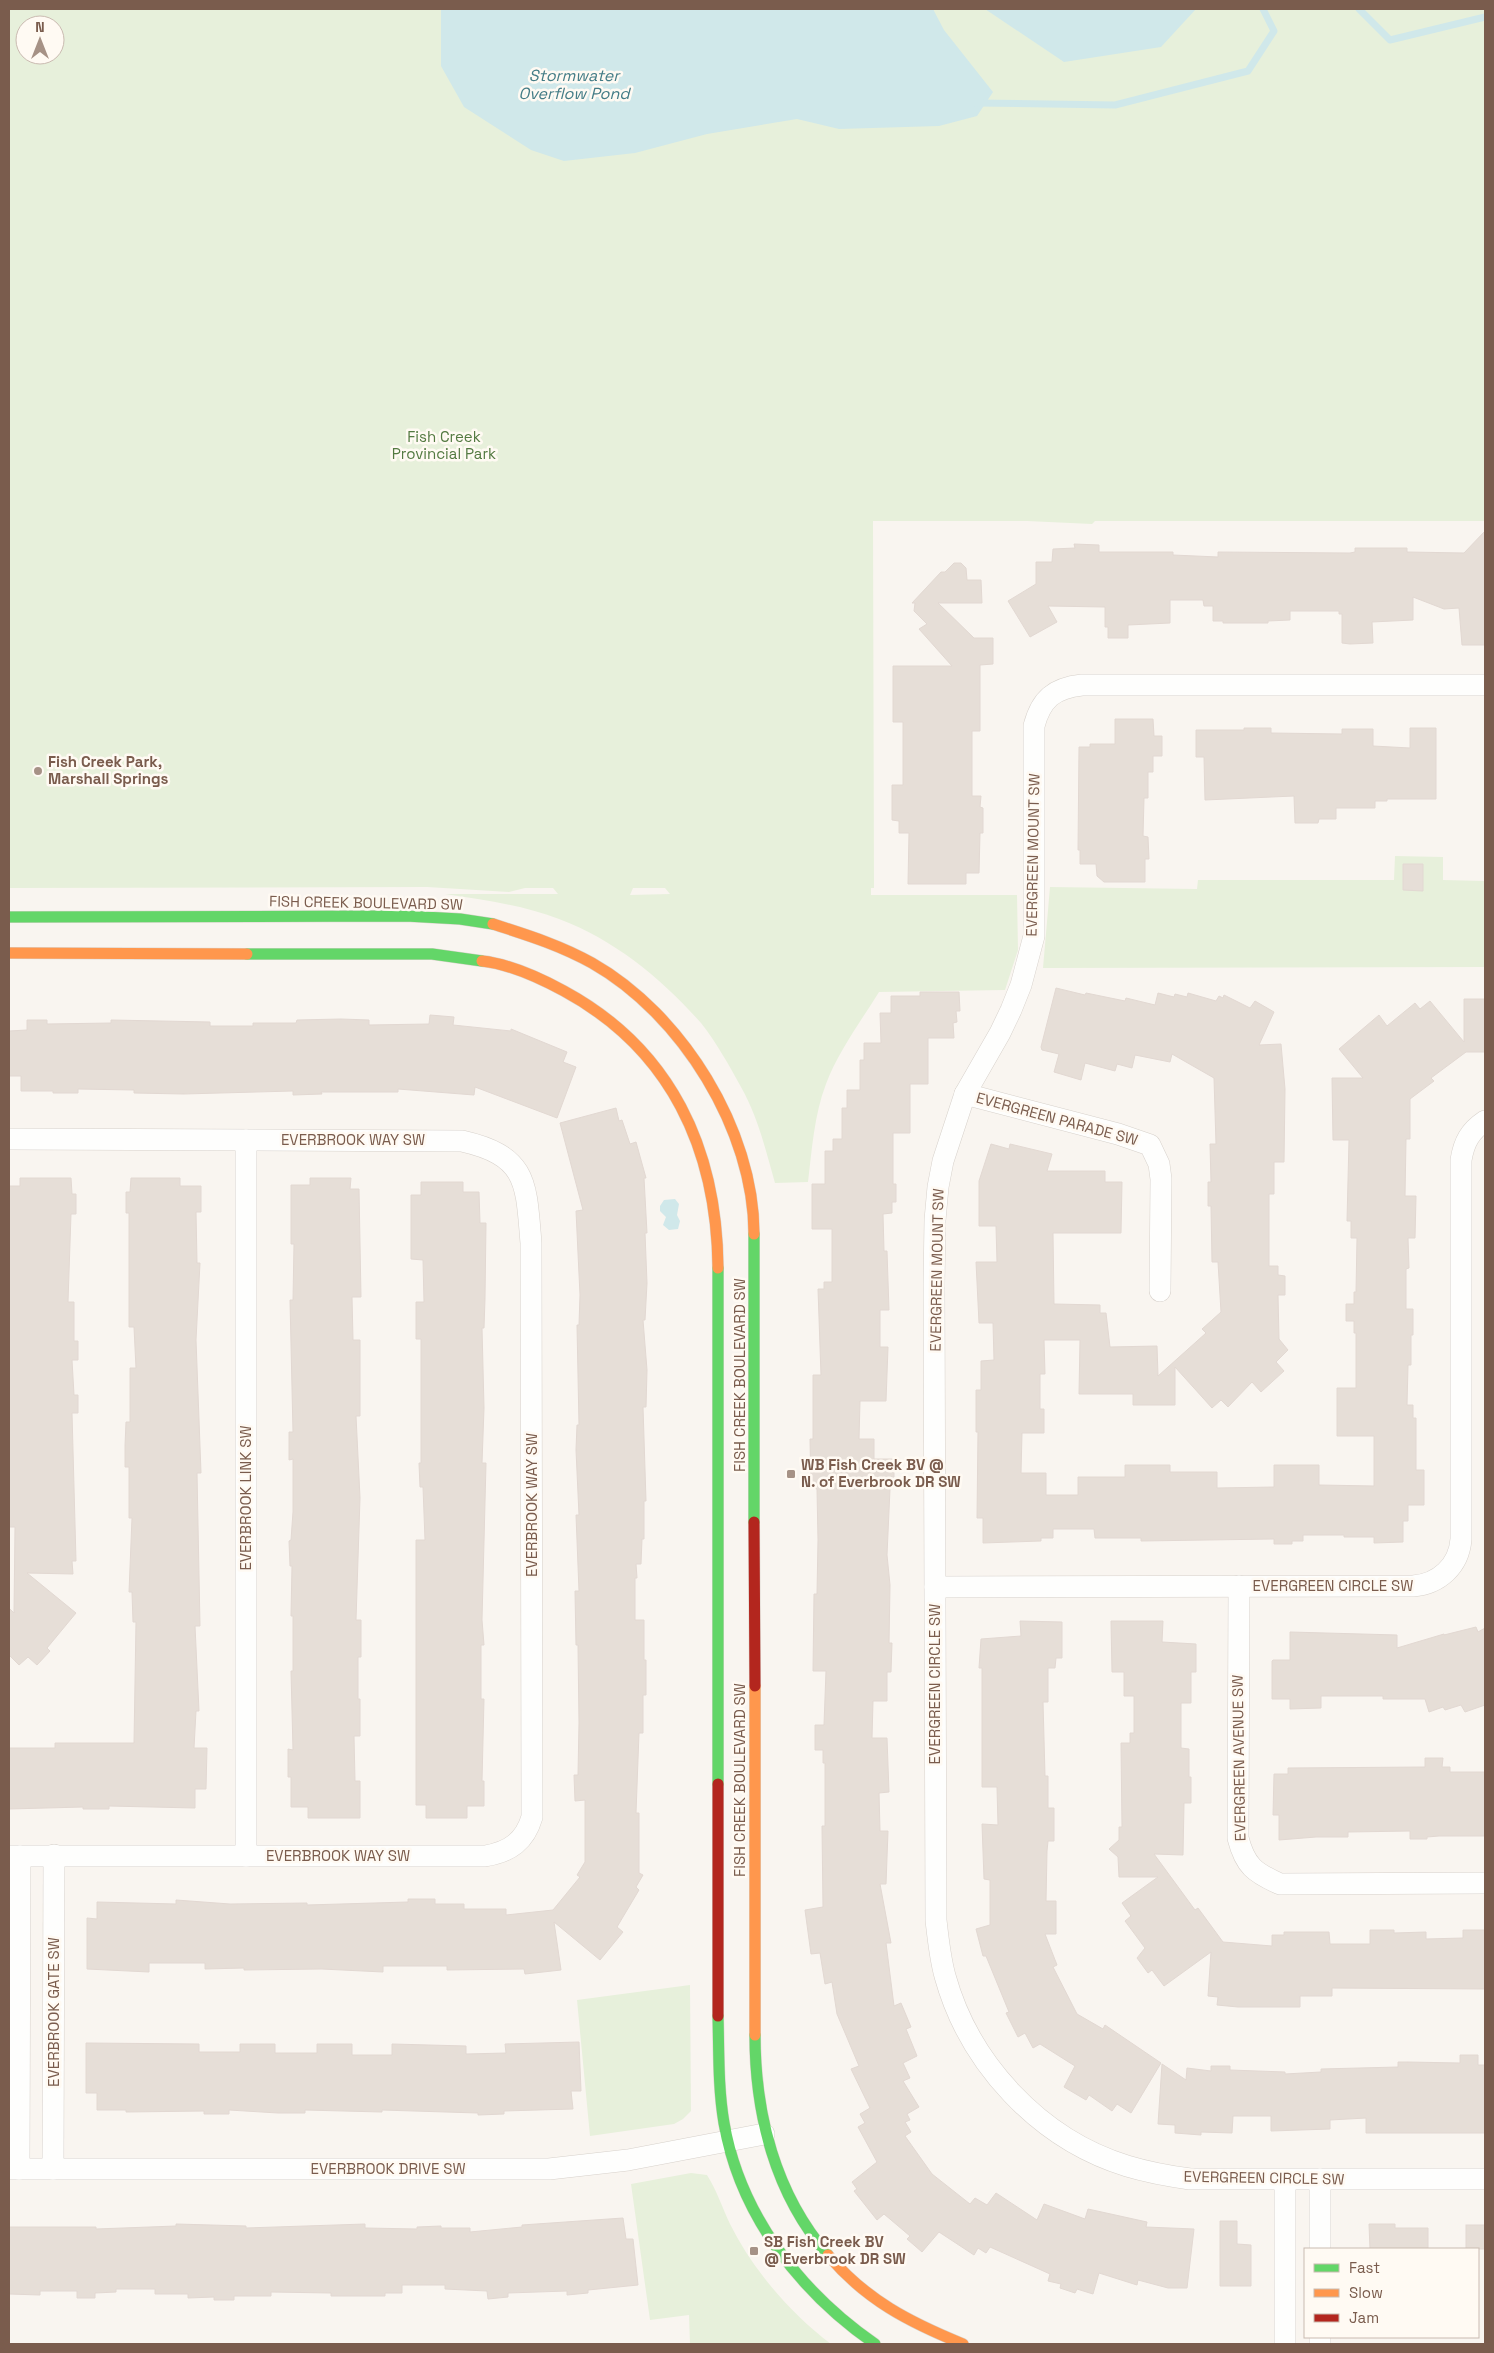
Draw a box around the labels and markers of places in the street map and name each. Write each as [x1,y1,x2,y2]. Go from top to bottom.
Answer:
place label: Fish Creek Park, Marshall Springs [48,752,169,788]
marker: Fish Creek Park, Marshall Springs [32,765,44,777]
place label: WB Fish Creek BV @ N. of Everbrook DR SW [801,1455,961,1491]
marker: WB Fish Creek BV @ N. of Everbrook DR SW [785,1468,797,1480]
place label: SB Fish Creek BV @ Everbrook DR SW [764,2232,906,2268]
marker: SB Fish Creek BV @ Everbrook DR SW [748,2245,760,2257]

